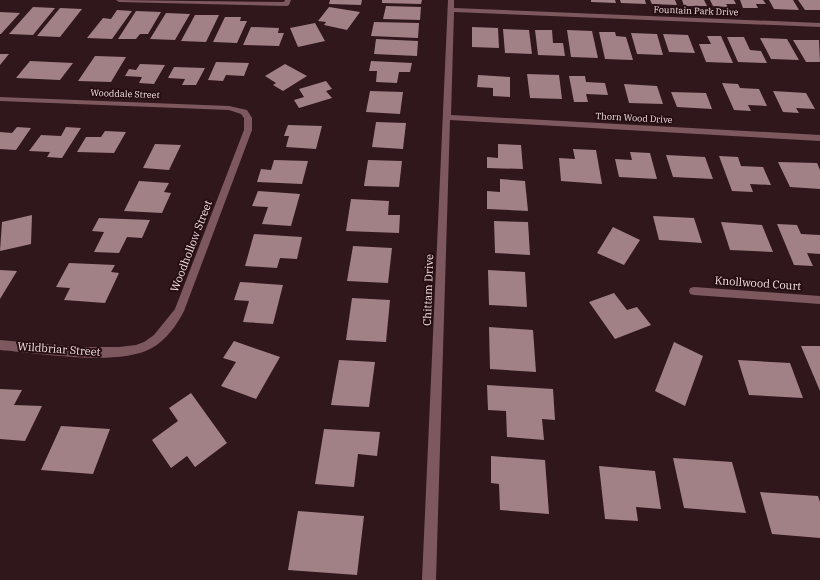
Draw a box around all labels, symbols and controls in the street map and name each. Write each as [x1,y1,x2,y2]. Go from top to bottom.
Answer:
street label: Fountain Park Drive [653,4,739,17]
street label: Wooddale Street [90,87,160,100]
street label: Thorn Wood Drive [595,110,673,125]
street label: Woodhollow Street [167,198,215,294]
street label: Chittam Drive [420,254,436,326]
street label: Knollwood Court [714,273,802,293]
street label: Wildbriar Street [17,339,101,359]

